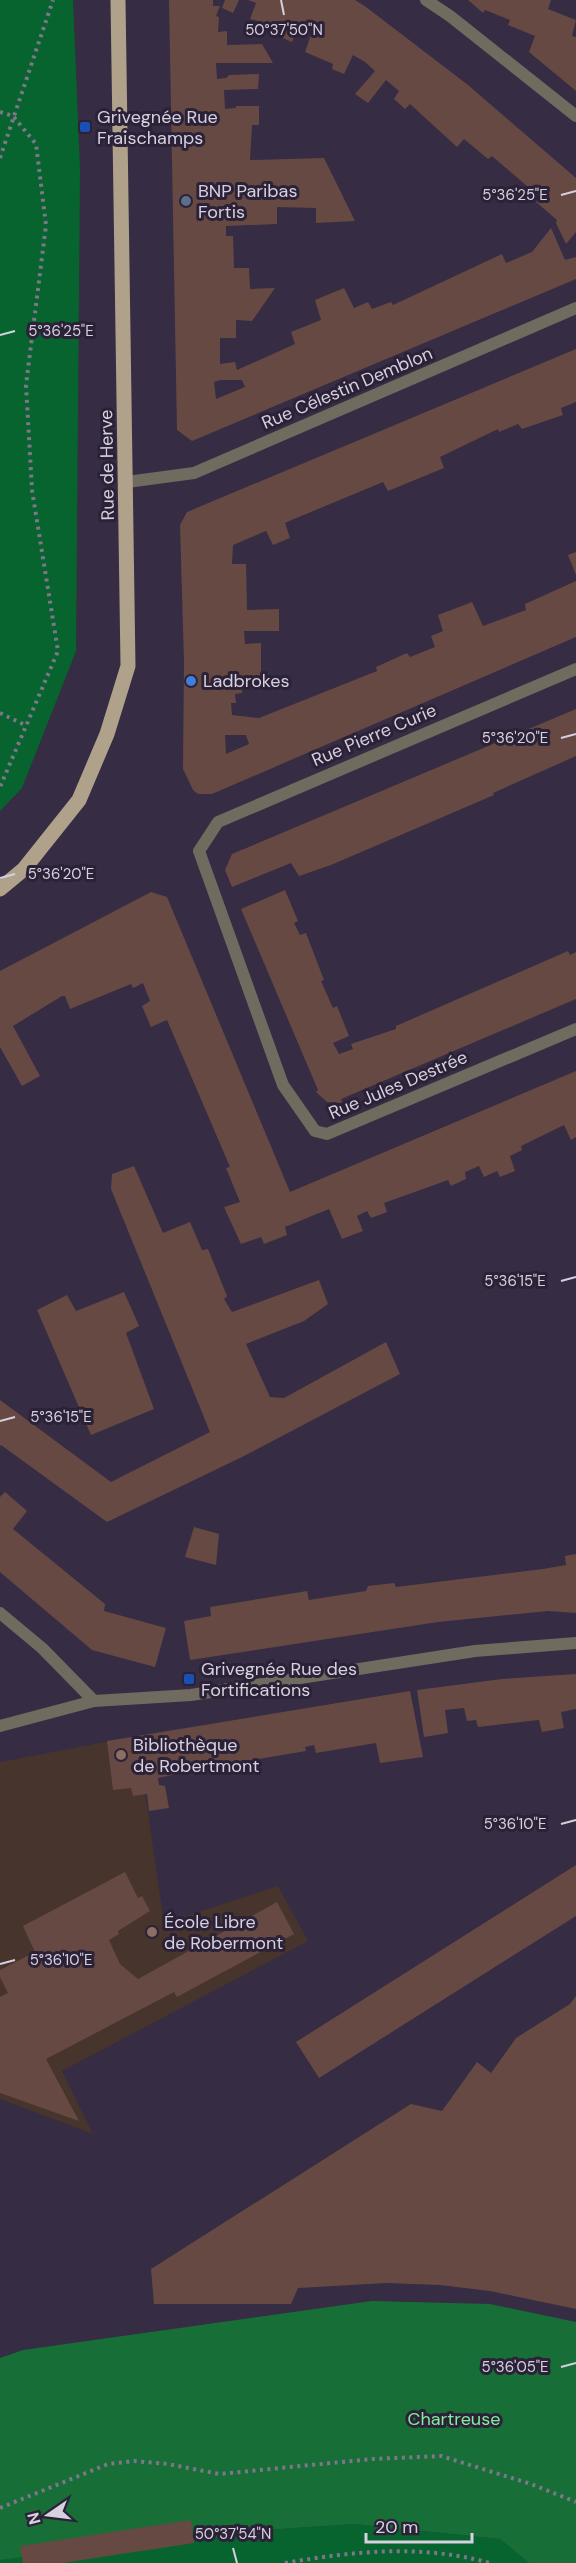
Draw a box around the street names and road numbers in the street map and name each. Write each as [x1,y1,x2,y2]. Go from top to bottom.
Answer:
street label: Rue Célestin Demblon [258,341,436,435]
street label: Rue de Herve [94,409,120,521]
street label: Rue Pierre Curie [308,698,440,772]
street label: Rue Jules Destrée [325,1045,471,1125]

